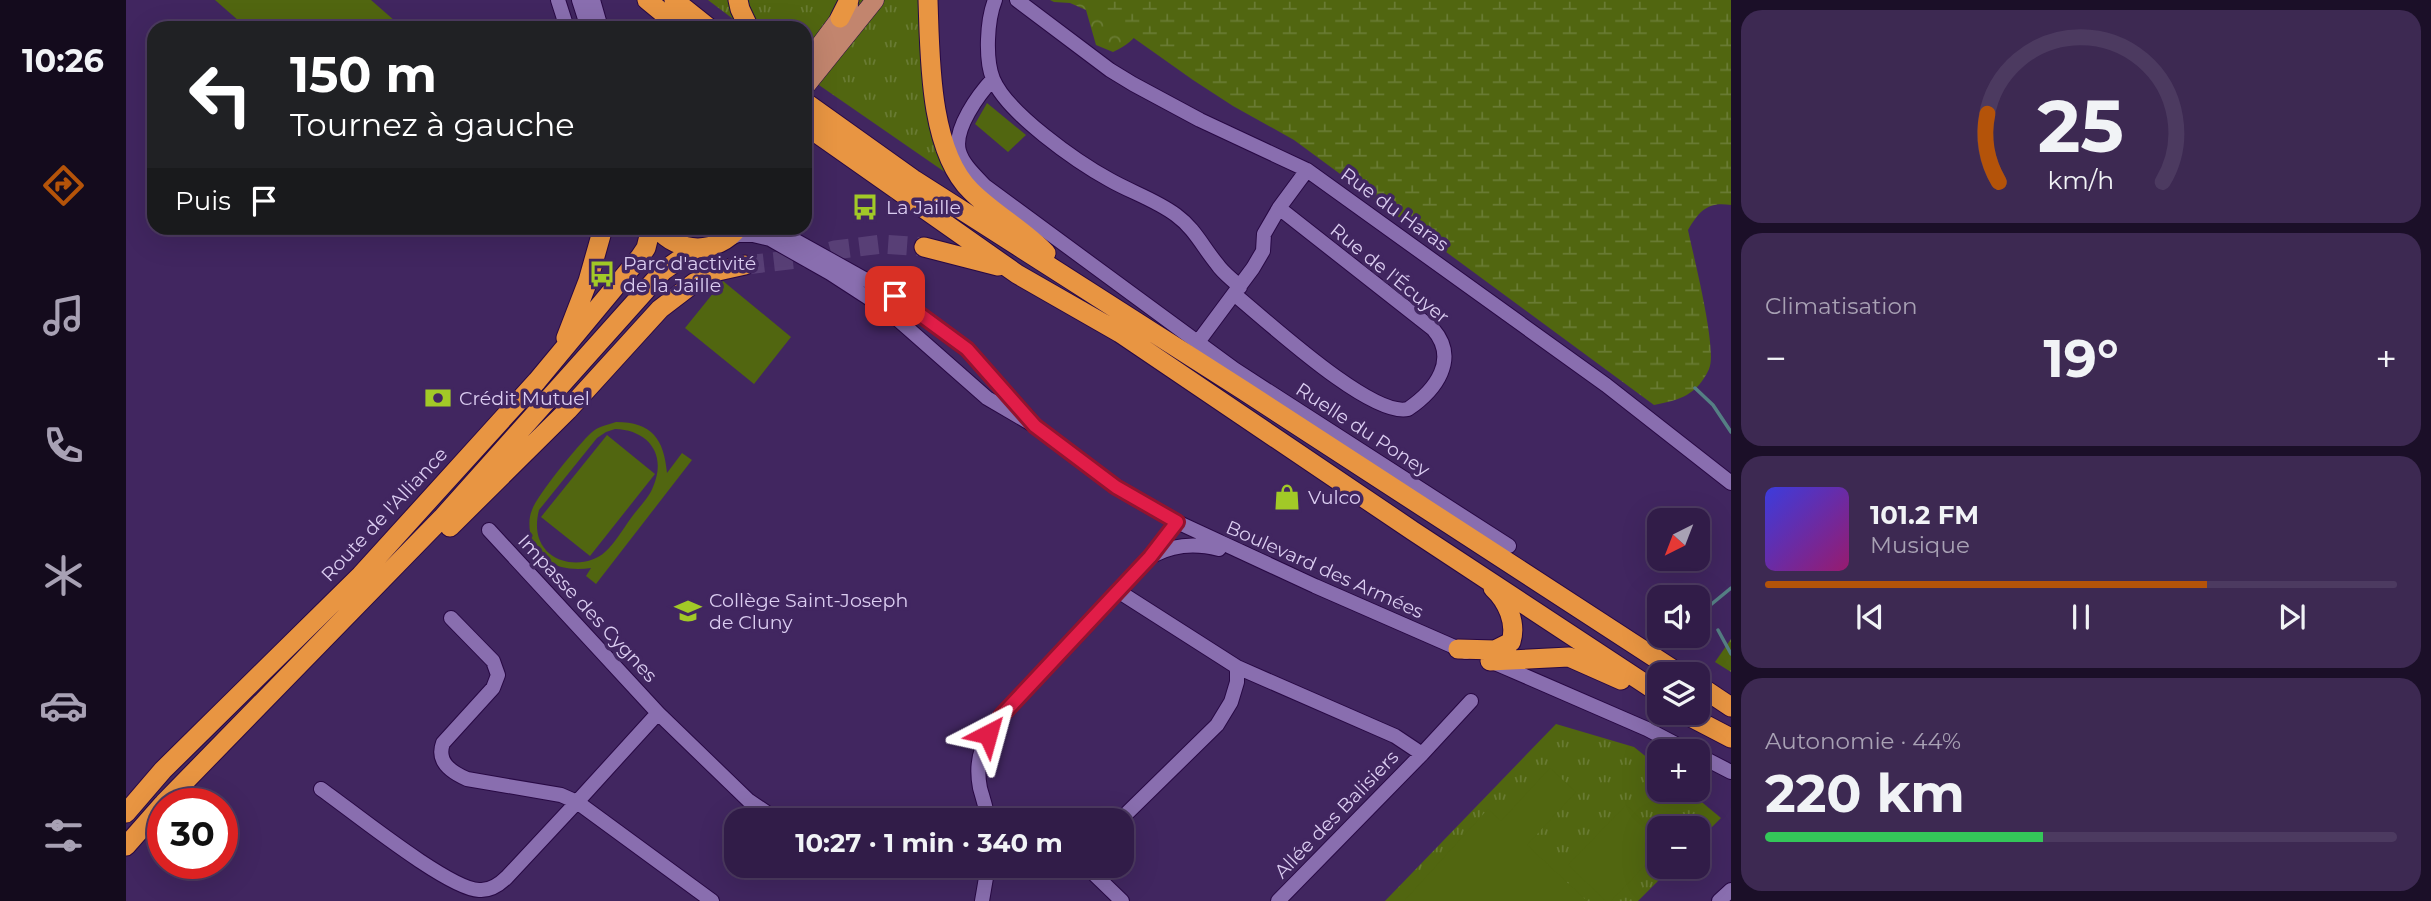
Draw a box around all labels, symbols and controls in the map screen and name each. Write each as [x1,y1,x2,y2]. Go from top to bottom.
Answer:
text: 10:26 [22,41,104,80]
text: 150 m [290,45,437,104]
icon: left [175,49,266,140]
text: 25 [2038,83,2124,171]
text: Tournez à gauche [290,105,575,144]
icon: directions [39,161,88,210]
street label: Rue du Haras [1336,163,1453,256]
text: km/h [2048,165,2114,195]
icon: arrive [245,182,283,220]
text: Puis [175,185,231,217]
bus stop icon: La Jaille [850,192,880,222]
place label: La Jaille [886,196,961,219]
street label: Rue de l'Écuyer [1326,218,1454,328]
place label: Parc d'activité de la Jaille [623,252,756,297]
bus stop icon: Parc d'activité de la Jaille [587,259,617,289]
pin [865,266,925,326]
icon: arrive [876,277,914,315]
icon: music [39,291,88,340]
text: Climatisation [1765,292,1917,320]
text: 19° [2043,327,2119,390]
text: − [1765,335,1787,382]
text: + [2375,335,2397,382]
street label: Ruelle du Poney [1291,378,1435,482]
bank icon: Crédit Mutuel [423,383,453,413]
place label: Crédit Mutuel [459,387,590,410]
icon: phone [39,421,88,470]
street label: Route de l'Alliance [316,443,452,586]
shop icon: Vulco [1272,482,1302,512]
place label: Vulco [1308,486,1361,509]
text: 101.2 FM [1870,499,1979,531]
north arrow [1647,508,1710,570]
map controls [1647,508,1710,879]
street label: Boulevard des Armées [1222,515,1427,623]
street label: Impasse des Cygnes [513,530,662,687]
text: Musique [1870,531,1970,559]
icon: climate [39,551,88,600]
button: sound [1647,585,1710,648]
place label: Collège Saint-Joseph de Cluny [709,589,908,634]
school or university icon: Collège Saint-Joseph de Cluny [673,596,703,626]
icon: previous [1851,598,1889,636]
icon: pause [2062,598,2100,636]
icon: next [2273,598,2311,636]
button: layers [1647,662,1710,725]
icon: car [39,681,88,730]
position arrow [951,697,1025,771]
text: Autonomie · 44% [1765,727,1961,755]
button: + [1647,739,1710,802]
street label: Allée des Balisiers [1269,746,1403,883]
text: 220 km [1765,762,1965,825]
speed limit sign: 30 [147,788,238,879]
icon: filters [39,811,88,860]
button: − [1647,816,1710,879]
text: 10:27 · 1 min · 340 m [795,827,1063,859]

